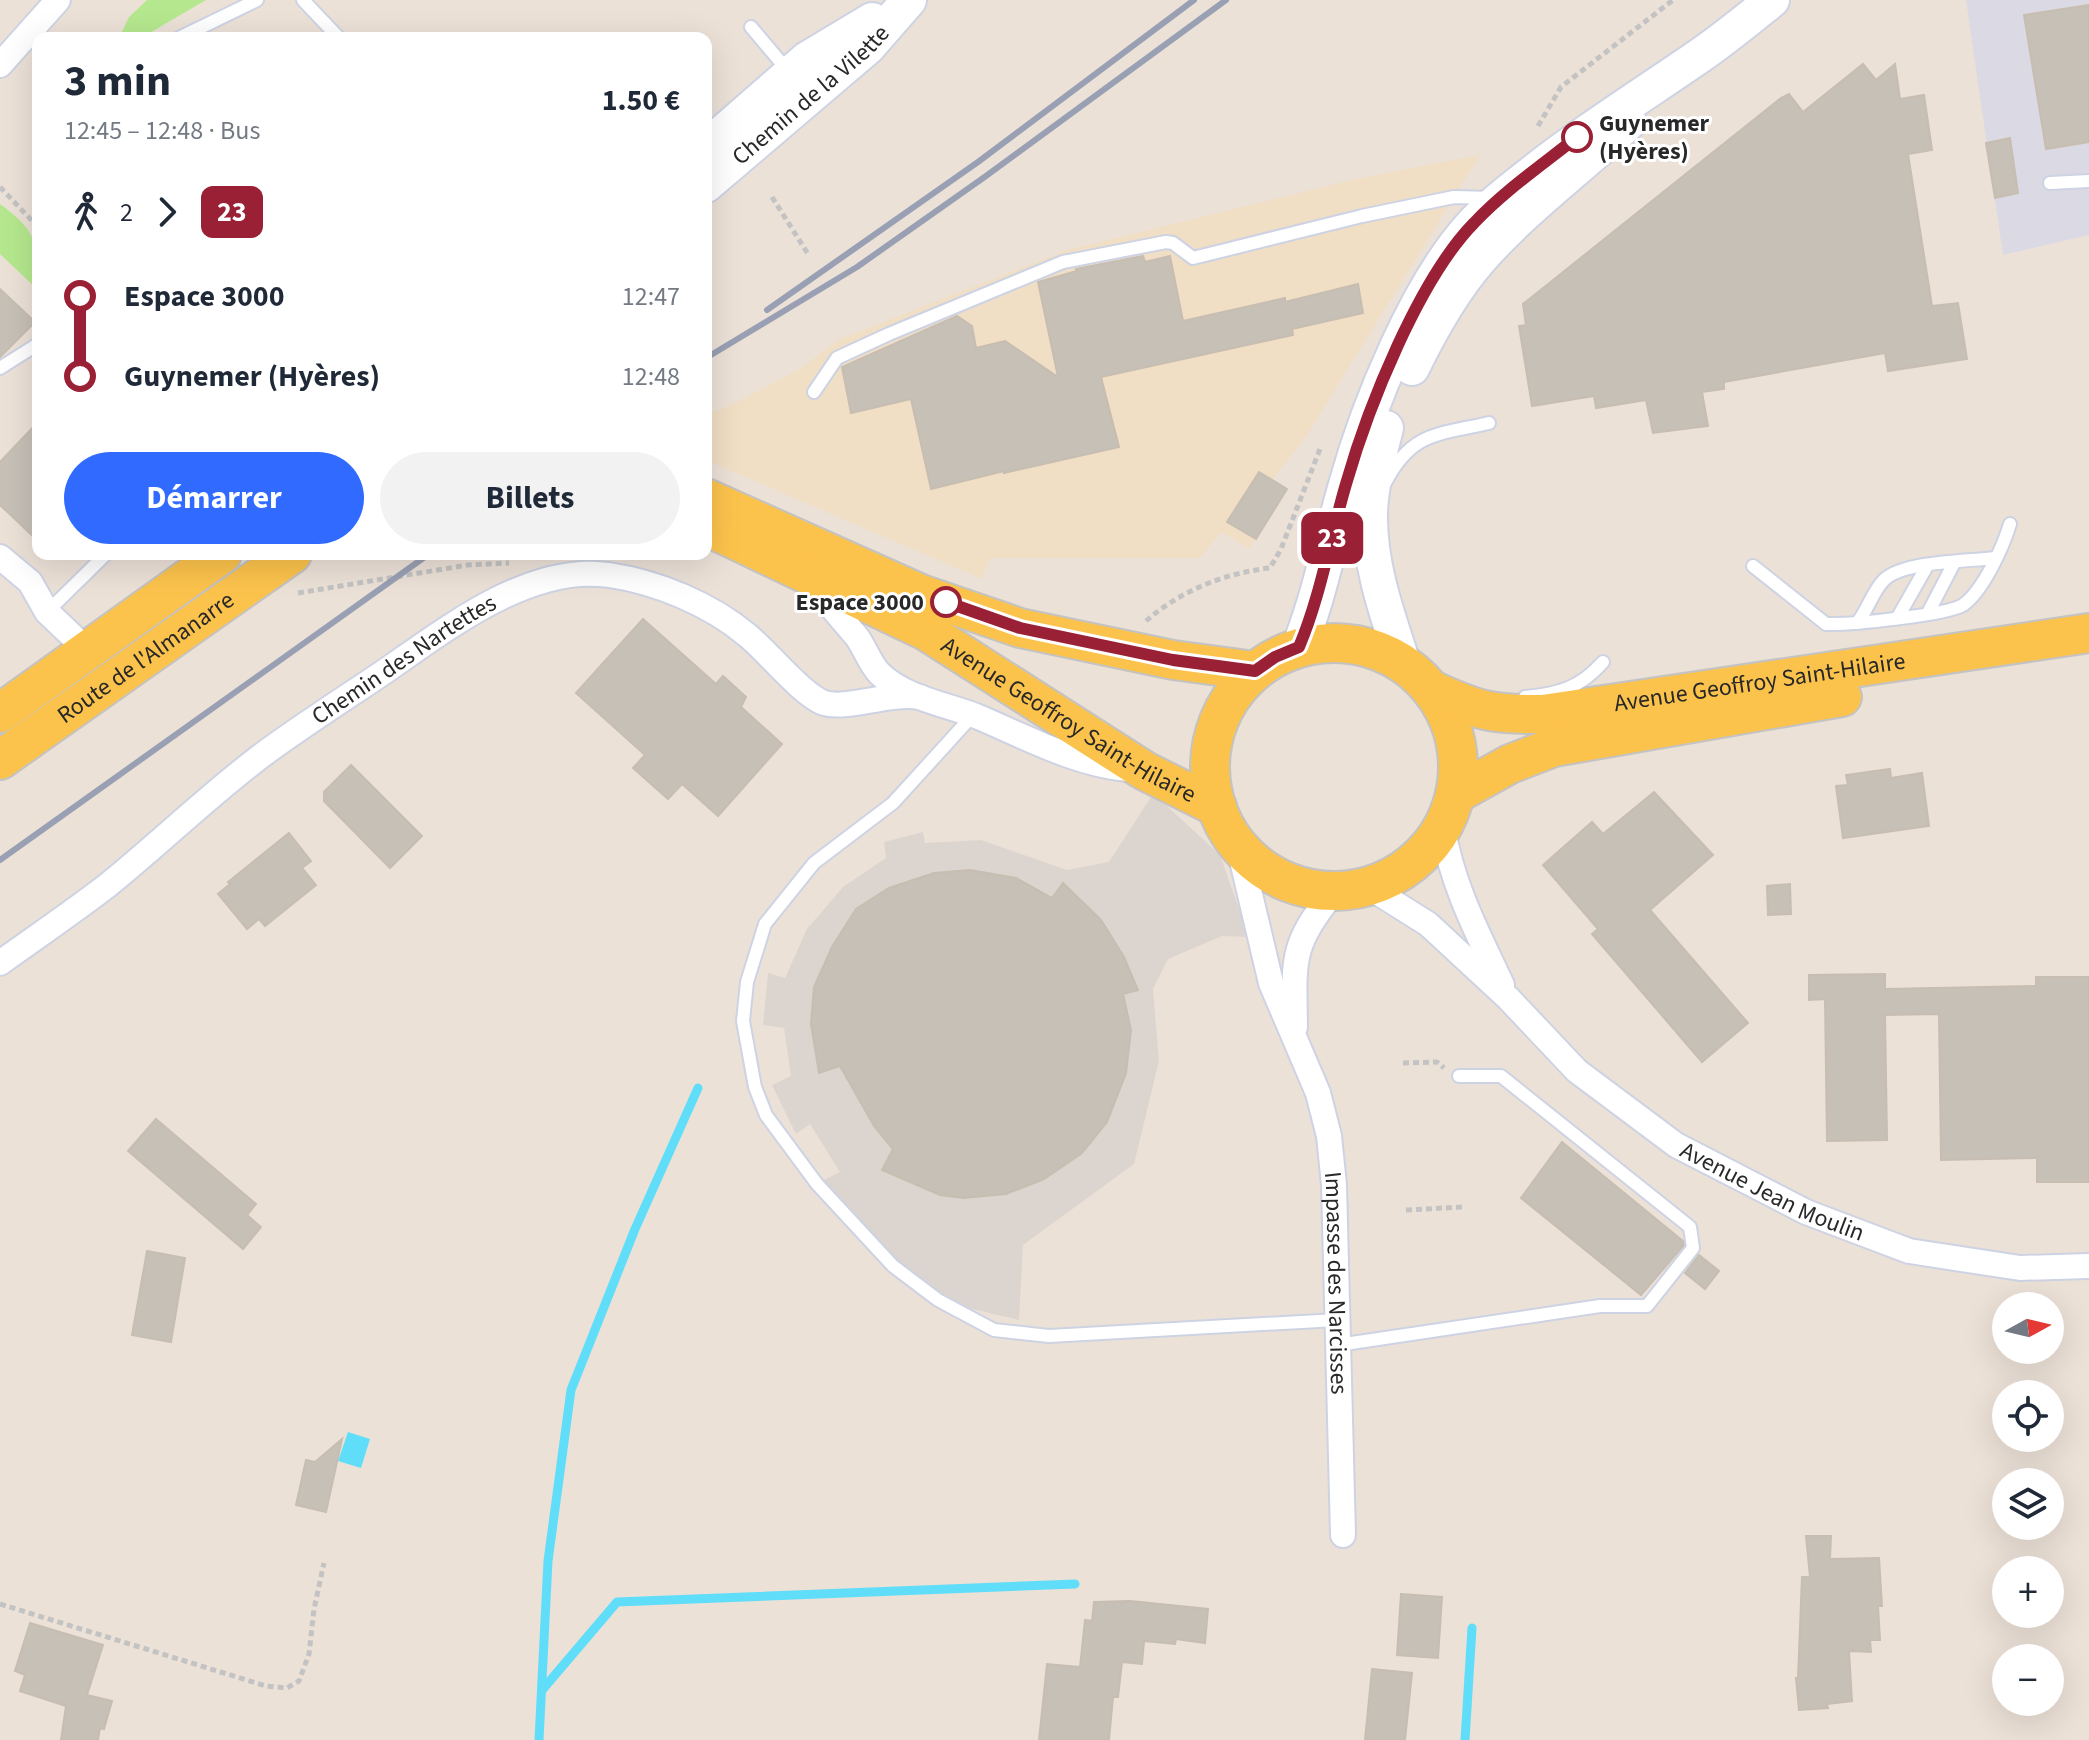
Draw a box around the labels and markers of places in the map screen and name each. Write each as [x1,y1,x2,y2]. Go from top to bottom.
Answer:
place label: Guynemer (Hyères) [1599,106,1710,169]
marker: Guynemer (Hyères) [1562,122,1592,152]
place label: Espace 3000 [796,585,924,620]
marker: Espace 3000 [931,587,961,617]

